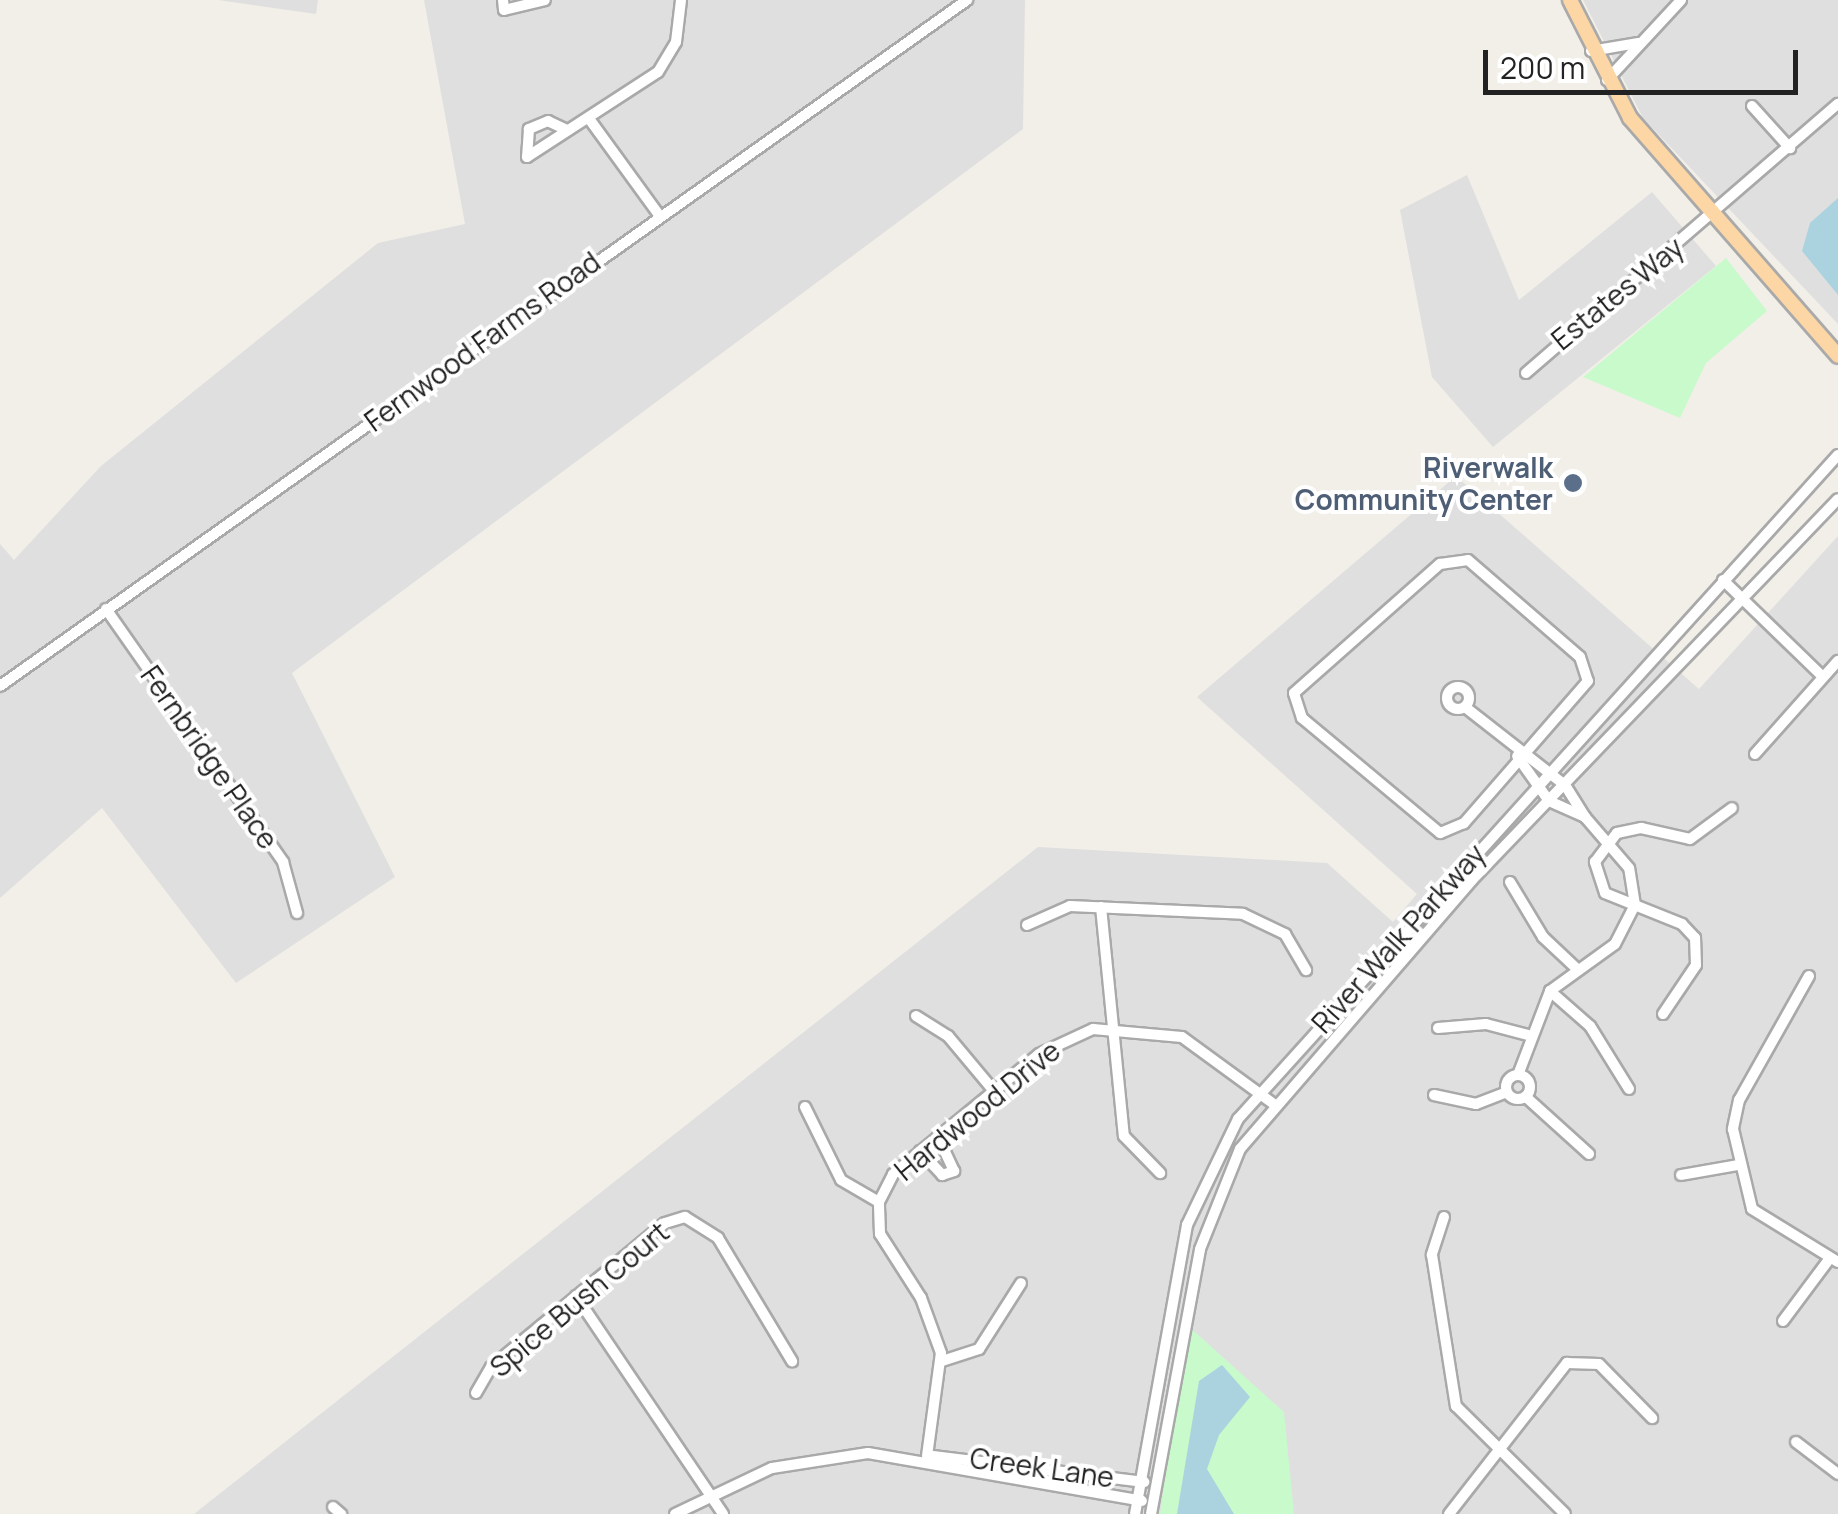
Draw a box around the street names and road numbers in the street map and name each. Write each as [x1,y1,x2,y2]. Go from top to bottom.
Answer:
street label: Estates Way [1545,230,1689,356]
street label: Fernwood Farms Road [358,244,606,438]
street label: Fernbridge Place [134,659,286,855]
street label: River Walk Parkway [1304,837,1492,1039]
street label: Hardwood Drive [888,1033,1066,1187]
street label: Spice Bush Court [483,1215,675,1383]
street label: Creek Lane [968,1440,1116,1494]

